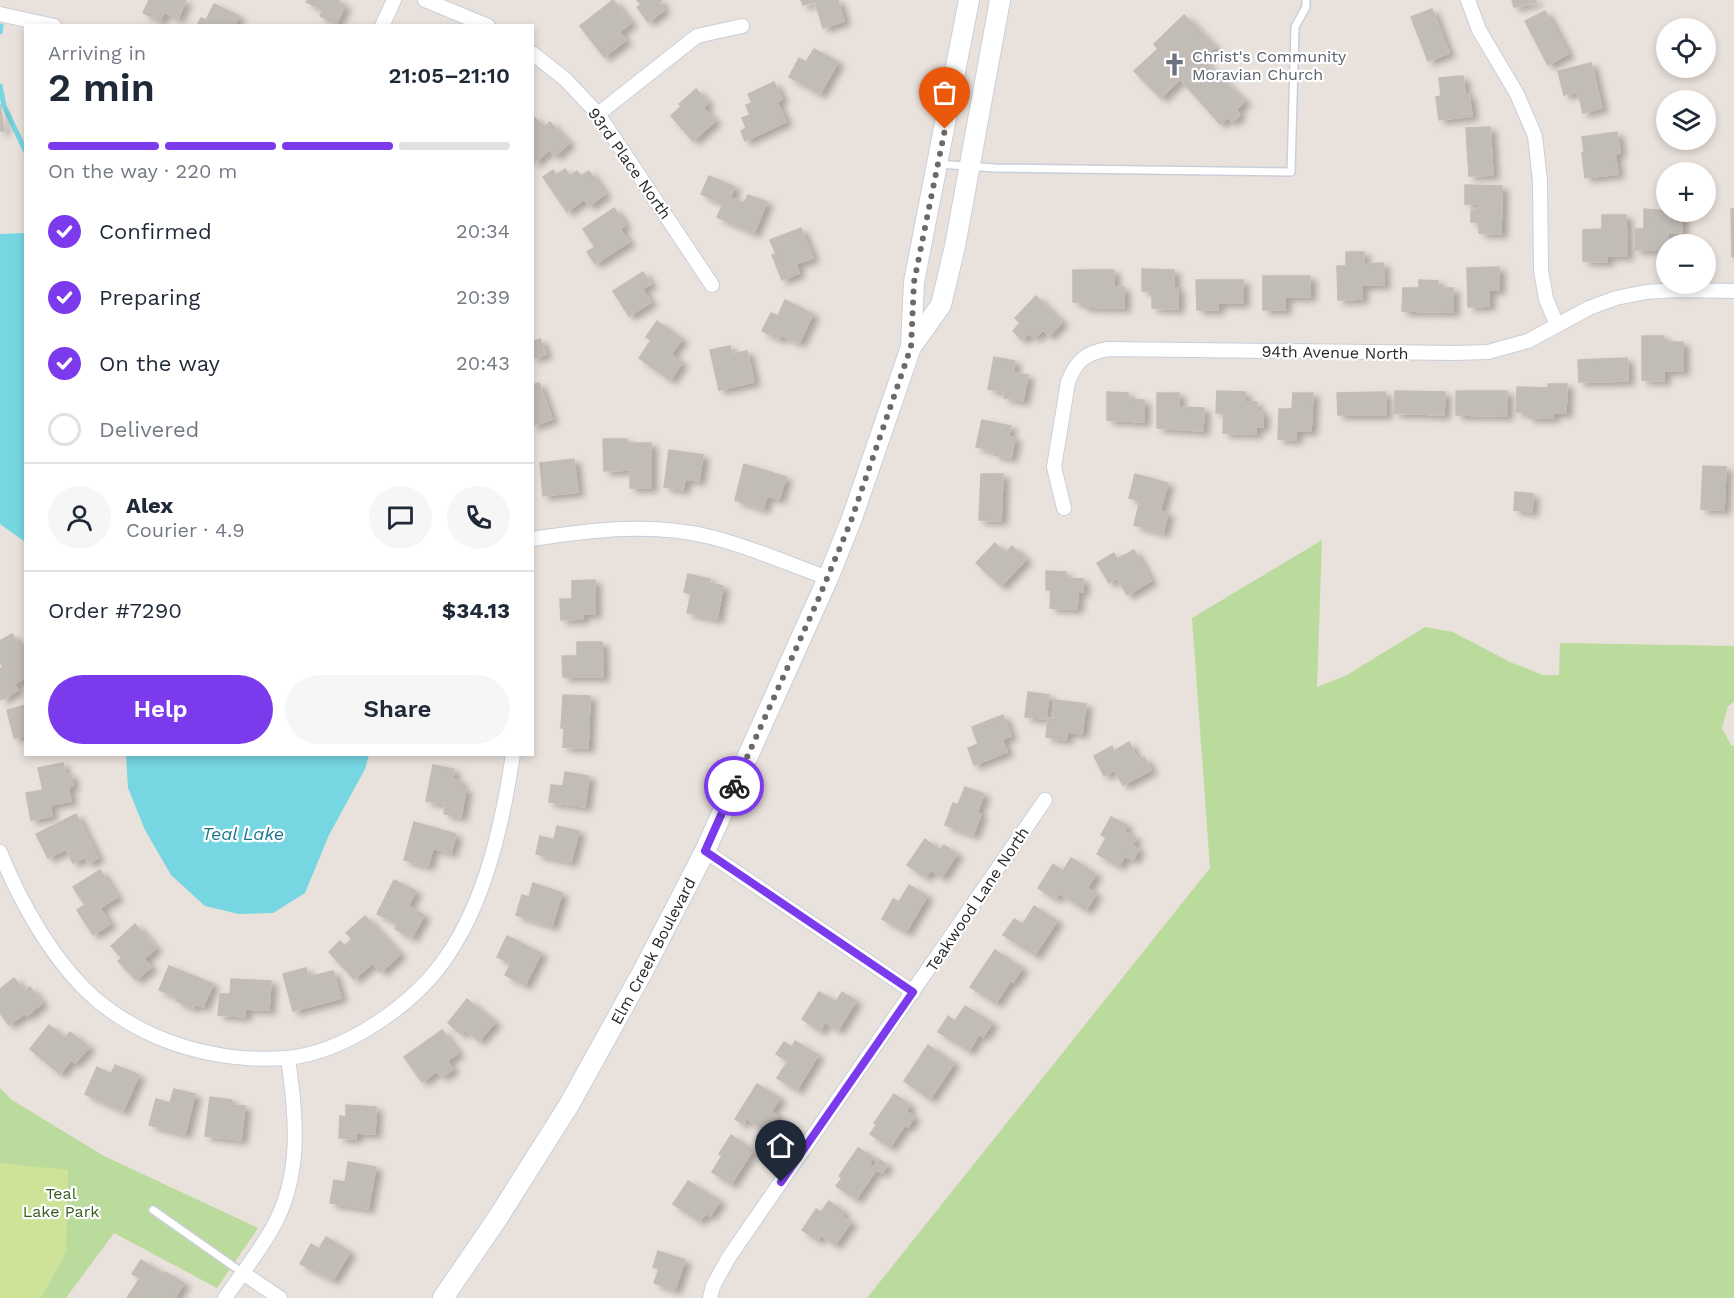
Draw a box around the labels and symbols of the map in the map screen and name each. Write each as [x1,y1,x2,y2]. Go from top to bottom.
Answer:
place label: Christ's Community Moravian Church [1192,47,1347,84]
church icon: Christ's Community Moravian Church [1161,52,1187,78]
pin [919,67,970,129]
street label: 93rd Place North [584,104,675,223]
street label: 94th Avenue North [1261,342,1409,363]
courier [704,756,764,816]
water label: Teal Lake [202,823,284,844]
street label: Teakwood Lane North [922,823,1033,975]
street label: Elm Creek Boulevard [607,874,700,1028]
pin [755,1120,806,1182]
park label: Teal Lake Park [23,1184,99,1221]

